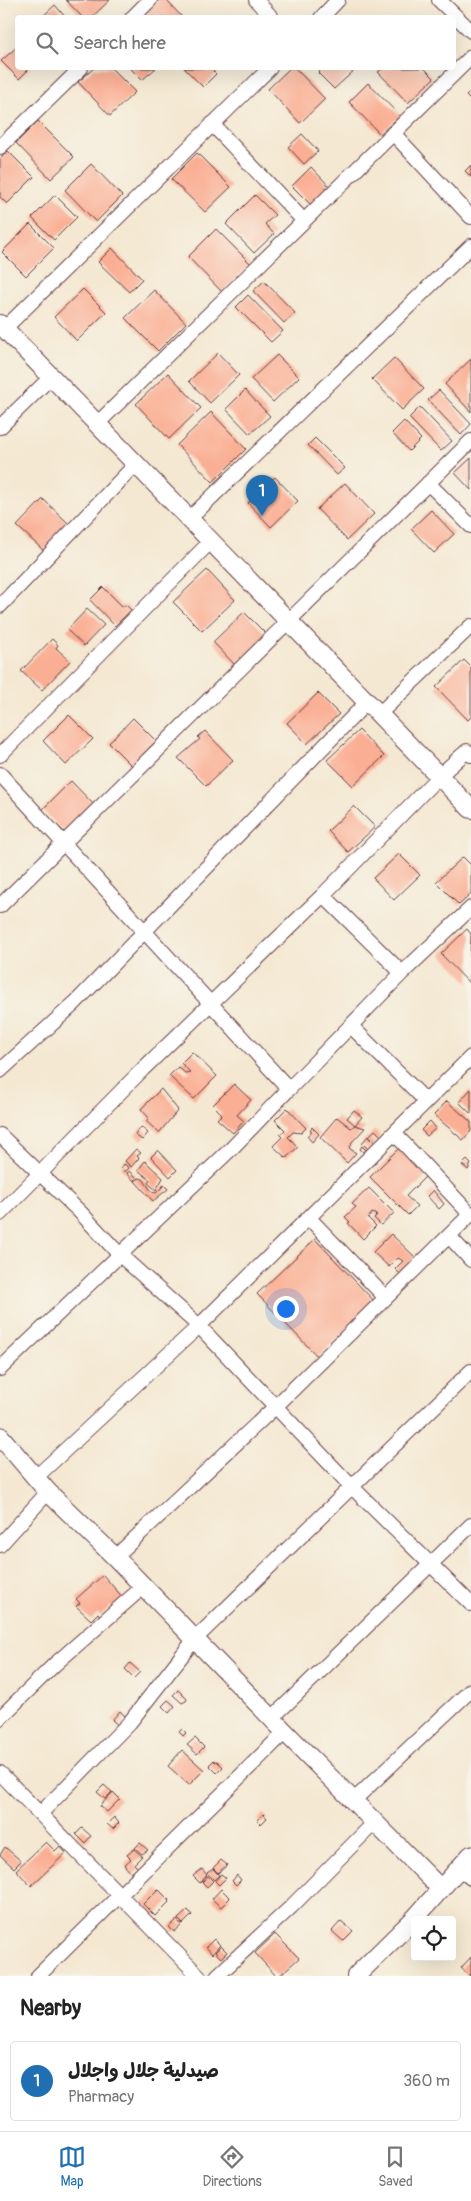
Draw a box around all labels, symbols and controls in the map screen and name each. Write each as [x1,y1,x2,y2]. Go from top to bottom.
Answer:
search box [15,15,456,70]
icon: search [33,29,61,57]
text: Search here [73,31,166,55]
pin: 1 [246,475,278,516]
your location [273,1296,299,1322]
map controls [411,1916,456,1961]
button: locate [411,1916,456,1961]
text: Nearby [20,1995,81,2022]
text: صيدلية جلال واجلال [68,2059,219,2083]
text: 1 [34,2071,40,2091]
text: 360 m [403,2071,450,2091]
text: Pharmacy [68,2087,134,2107]
tab: Map [58,2143,86,2190]
tab: Directions [202,2143,262,2190]
tab: Saved [378,2143,413,2190]

